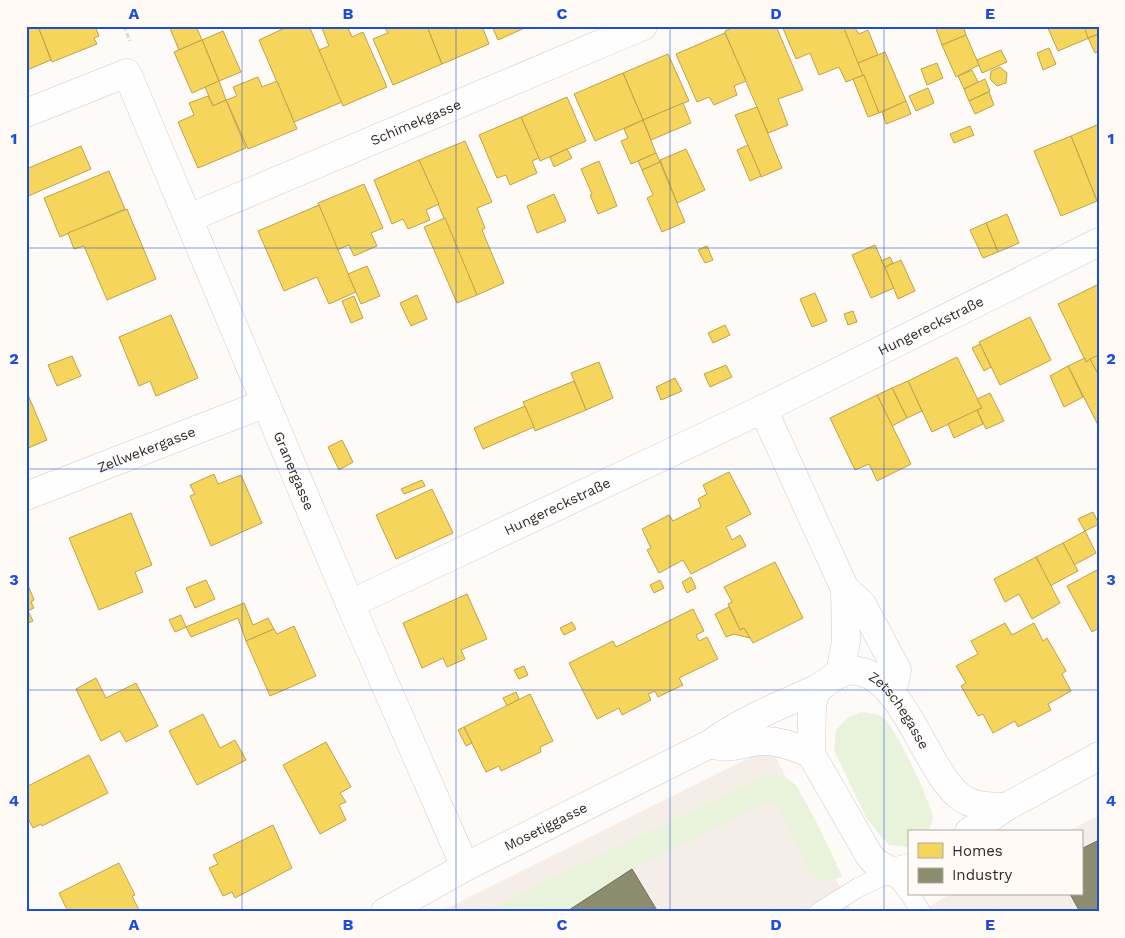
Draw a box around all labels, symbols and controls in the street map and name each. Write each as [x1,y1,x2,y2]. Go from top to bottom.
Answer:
text: A [129,4,140,23]
text: B [343,4,354,23]
text: C [557,4,568,23]
text: D [770,4,782,23]
text: E [985,4,995,23]
street label: Schimekgasse [368,96,463,148]
text: 1 [11,129,17,148]
text: 1 [1108,129,1114,148]
street label: Hungereckstraße [875,293,986,359]
text: 2 [9,349,19,368]
text: 2 [1106,349,1116,368]
street label: Zellwekergasse [95,423,198,476]
street label: Granergasse [270,429,318,513]
street label: Hungereckstraße [501,474,613,538]
text: 3 [9,570,19,589]
text: 3 [1106,570,1116,589]
street label: Zetschegasse [866,668,932,752]
text: 4 [9,791,19,810]
text: 4 [1106,791,1116,810]
street label: Mosetiggasse [501,799,590,854]
legend [908,830,1082,896]
text: Homes [952,842,1003,860]
text: Industry [952,866,1013,884]
text: A [129,915,140,934]
text: B [343,915,354,934]
text: C [557,915,568,934]
text: D [770,915,782,934]
text: E [985,915,995,934]

